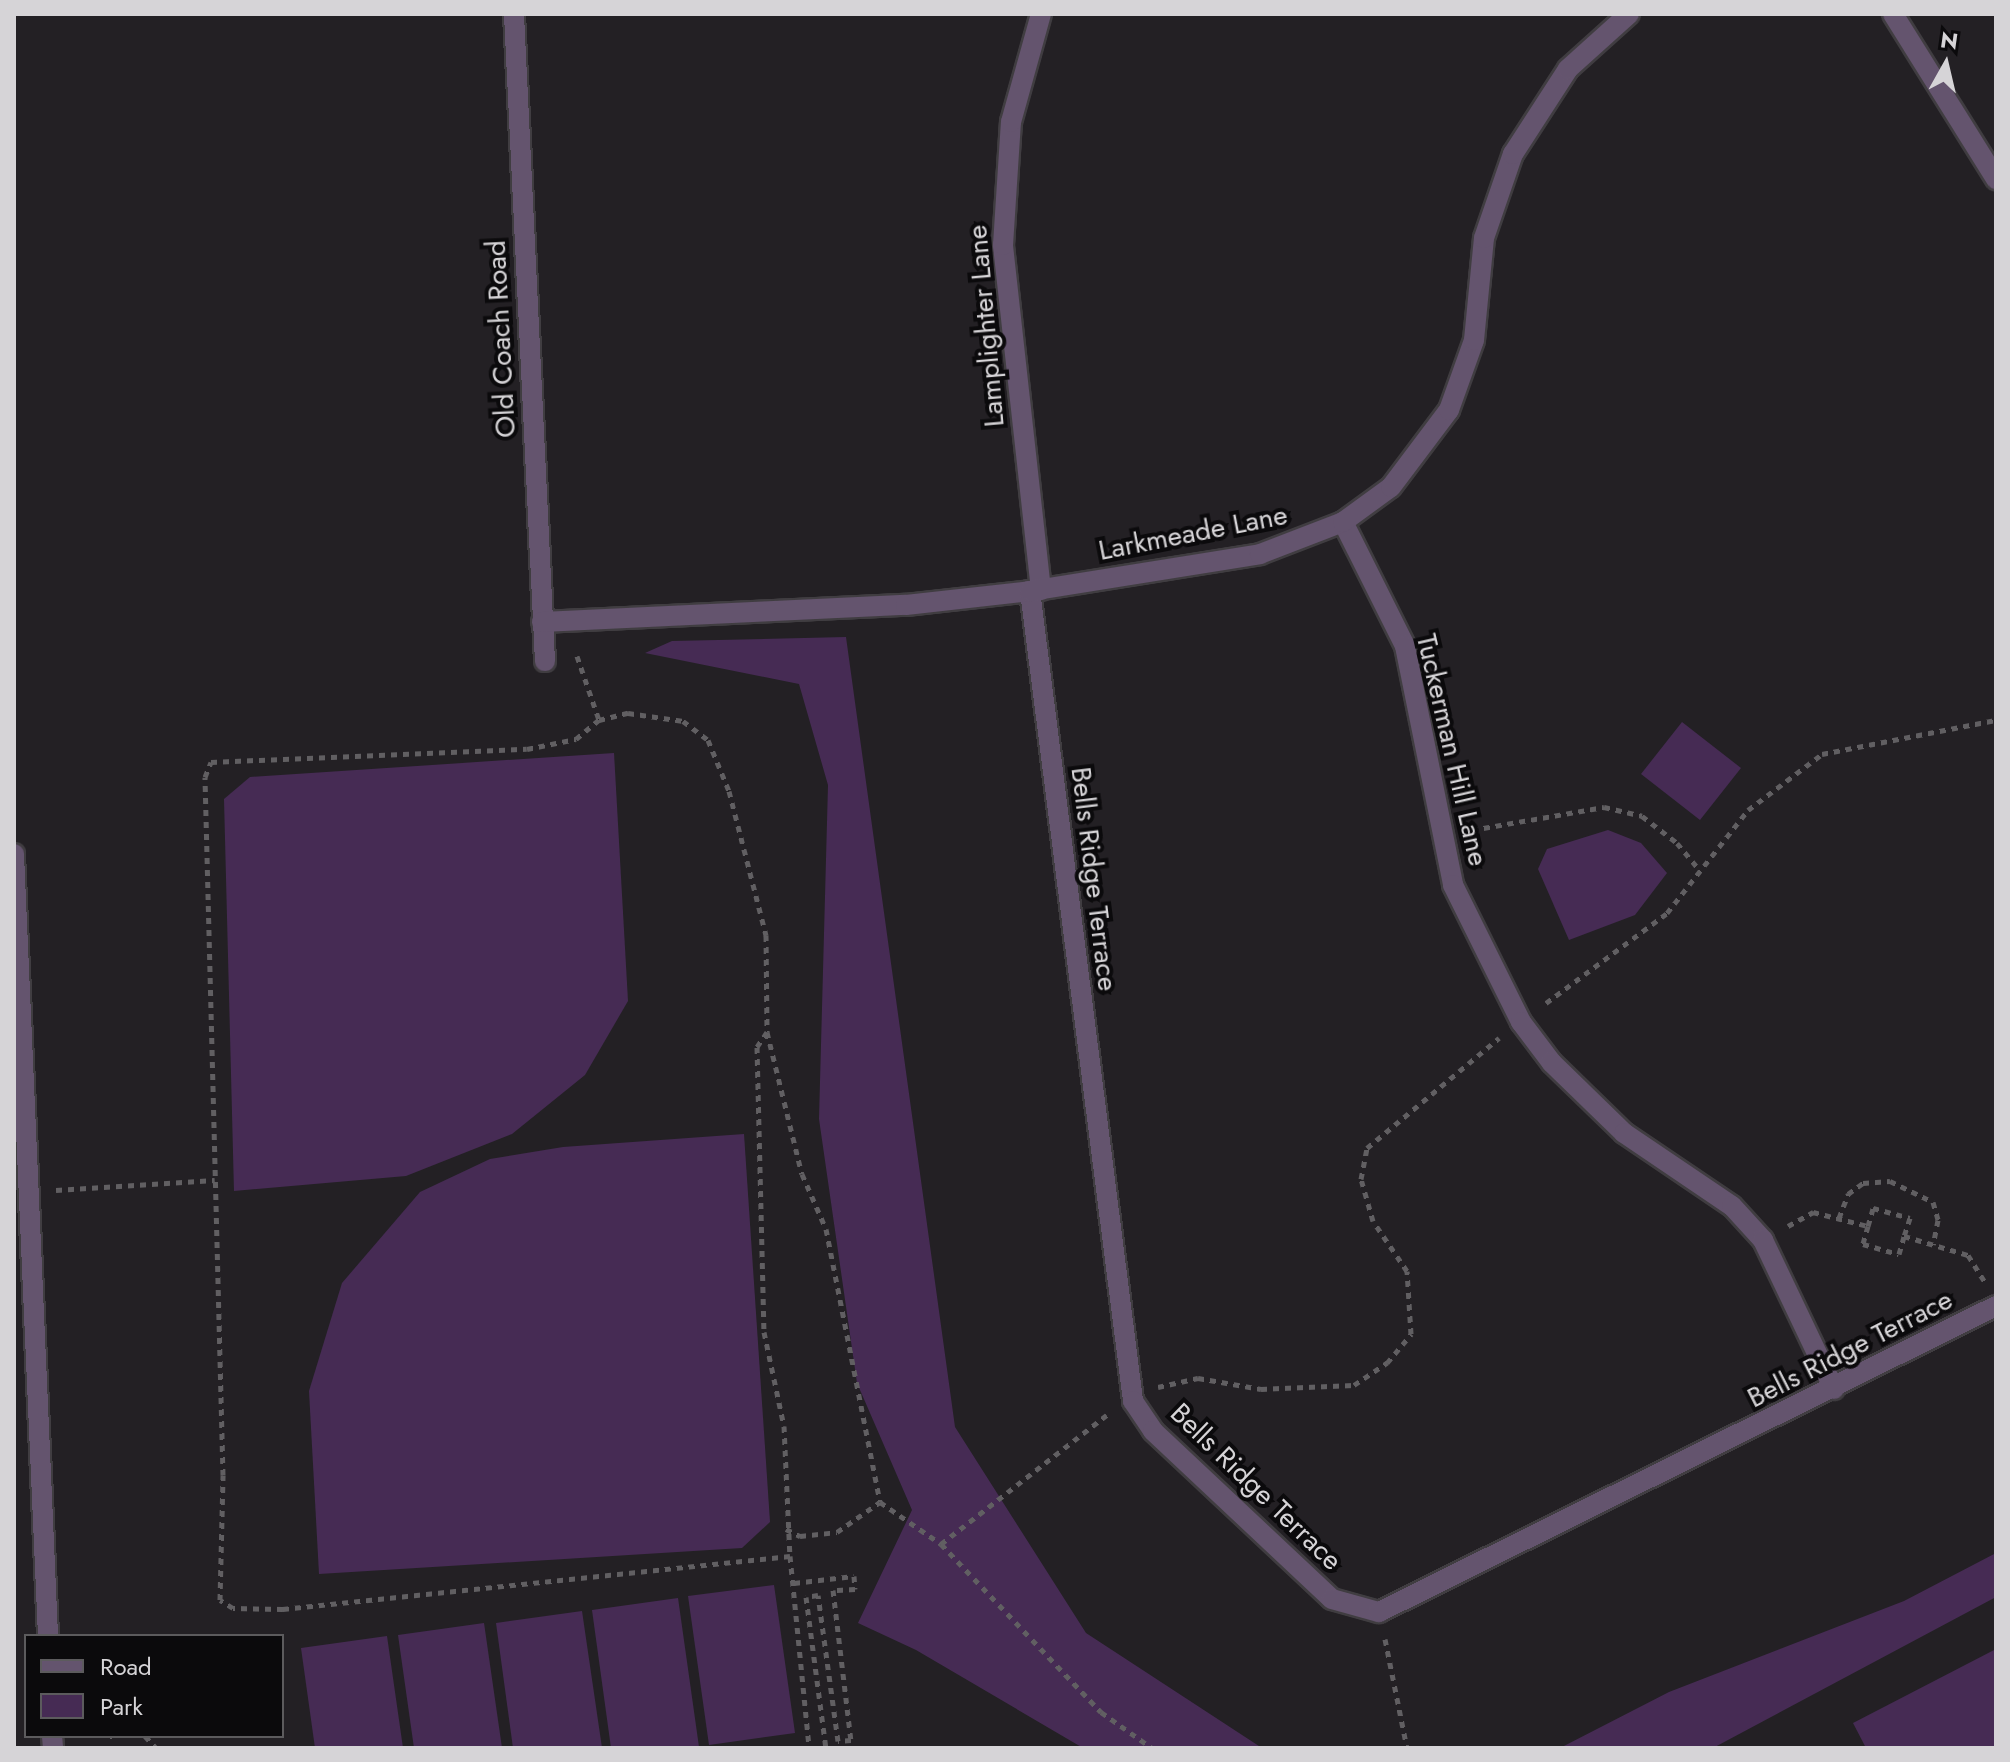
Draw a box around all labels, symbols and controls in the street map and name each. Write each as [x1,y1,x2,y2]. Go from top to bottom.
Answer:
text: N [1938,23,1960,57]
north arrow [1906,24,1986,104]
street label: Lamplighter Lane [960,224,1012,428]
street label: Old Coach Road [479,239,523,439]
street label: Larkmeade Lane [1096,498,1290,568]
street label: Tuckerman Hill Lane [1409,631,1495,869]
street label: Bells Ridge Terrace [1064,765,1124,993]
street label: Bells Ridge Terrace [1742,1283,1958,1415]
street label: Bells Ridge Terrace [1163,1397,1349,1577]
legend [24,1634,284,1738]
text: Road [100,1649,152,1684]
text: Park [100,1689,143,1724]

